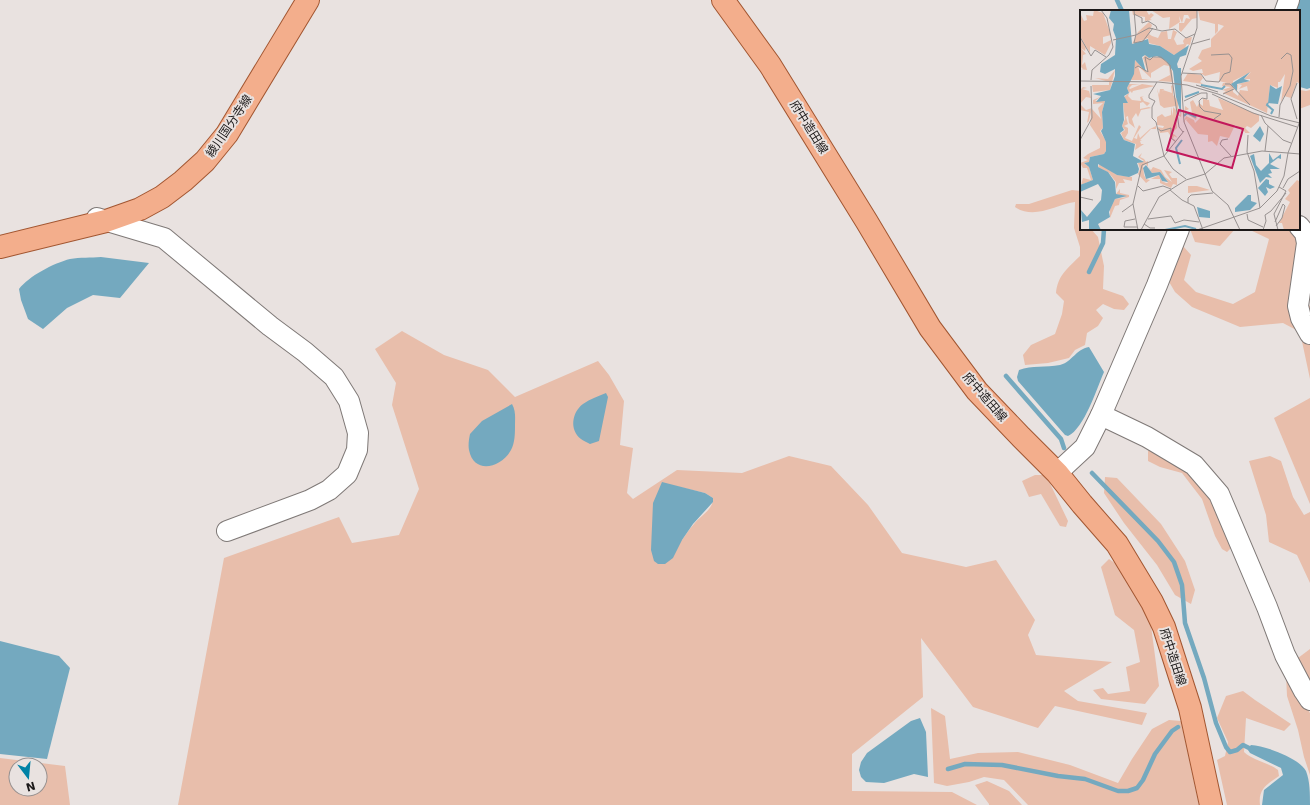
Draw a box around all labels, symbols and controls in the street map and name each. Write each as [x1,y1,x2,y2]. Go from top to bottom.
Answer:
inset map [1080,10,1300,230]
street label: 綾川国分寺線 [203,92,255,160]
street label: 府中造田線 [787,98,831,156]
street label: 府中造田線 [960,370,1010,424]
street label: 府中造田線 [1157,626,1189,688]
north arrow [8,757,48,797]
text: N [24,779,37,794]

